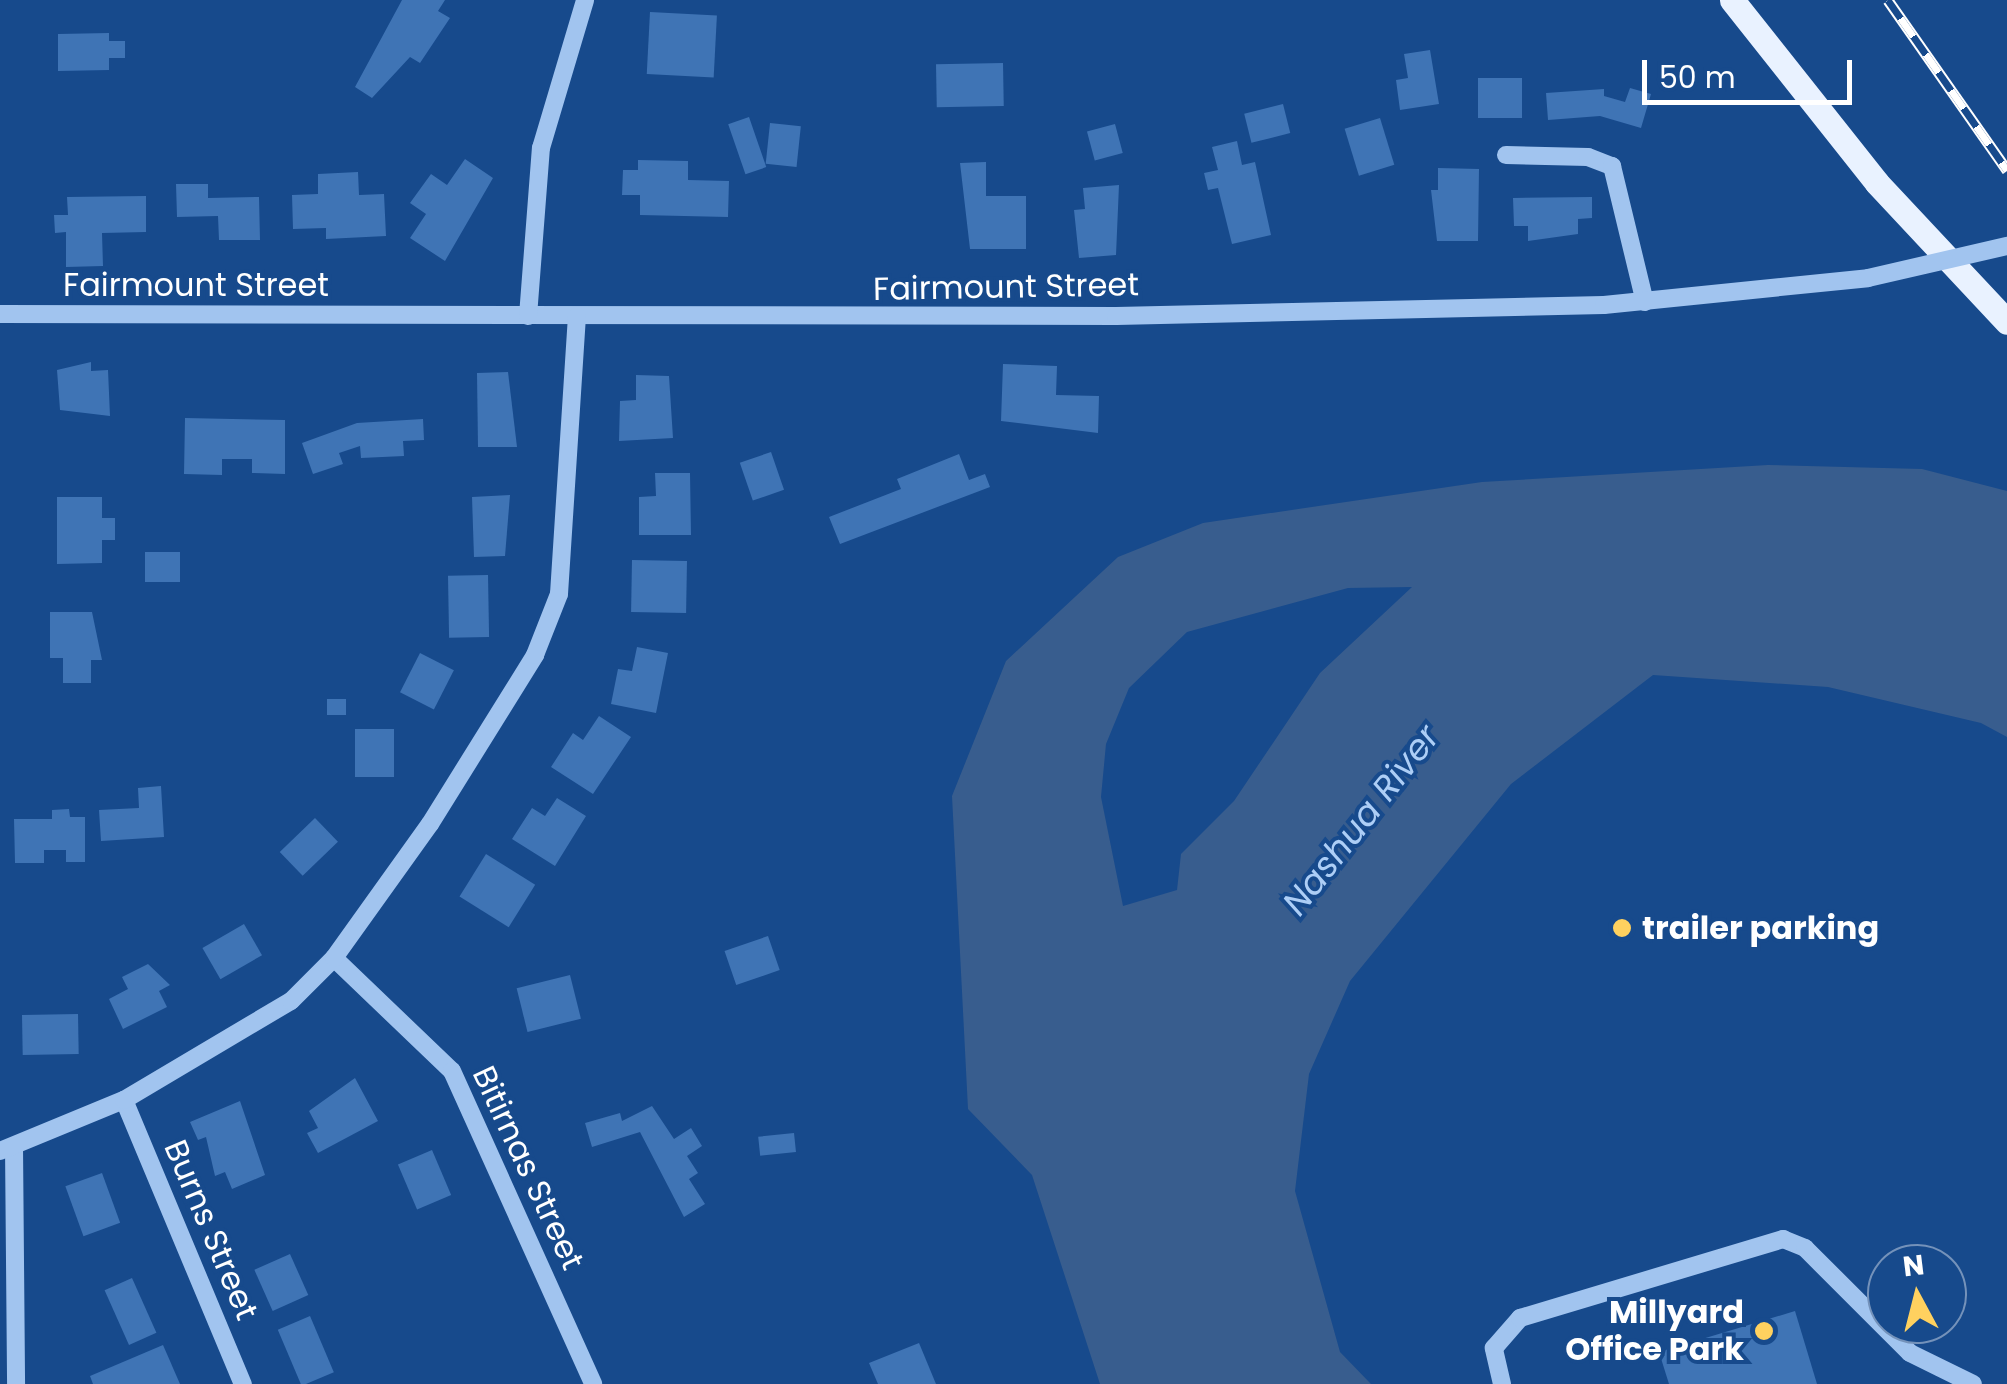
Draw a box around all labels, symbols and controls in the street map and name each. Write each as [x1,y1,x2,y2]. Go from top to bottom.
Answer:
scale bar [1647,40,1857,102]
text: 50 m [1659,56,1736,99]
street label: Fairmount Street [873,265,1139,309]
street label: Fairmount Street [63,266,329,304]
water label: Nashua River [1274,717,1448,923]
place label: trailer parking [1642,909,1879,947]
marker: trailer parking [1611,917,1633,939]
street label: Bitirnas Street [464,1060,592,1276]
street label: Burns Street [156,1134,266,1326]
north arrow [1867,1244,1967,1344]
text: N [1901,1245,1926,1286]
place label: Millyard Office Park [1565,1294,1744,1369]
marker: Millyard Office Park [1753,1320,1775,1342]

